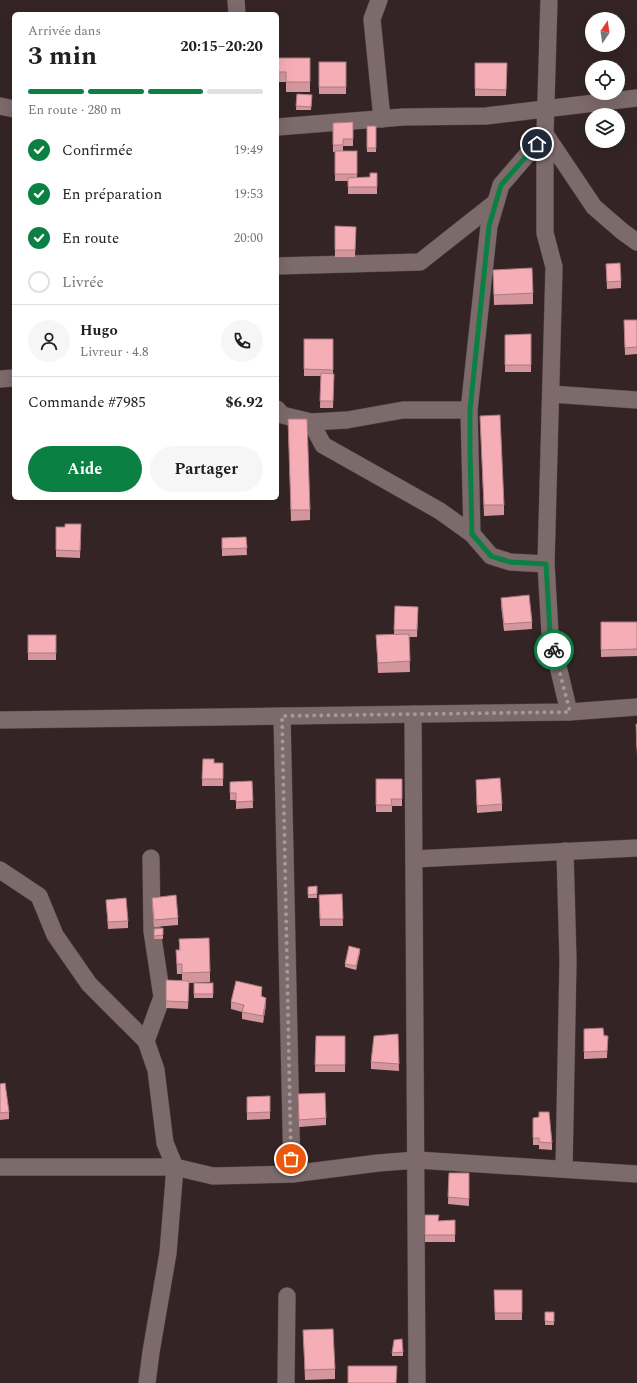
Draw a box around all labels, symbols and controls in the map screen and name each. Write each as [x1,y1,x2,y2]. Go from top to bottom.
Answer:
north arrow [585,12,625,52]
map controls [585,12,625,148]
text: Arrivée dans [28,21,101,41]
text: 20:15–20:20 [180,35,263,58]
text: 3 min [28,36,97,76]
button: locate [585,60,625,100]
text: En route · 280 m [28,100,121,120]
button: layers [585,108,625,148]
pin [520,127,554,161]
icon: home [526,133,548,155]
icon: check [28,139,50,161]
text: Confirmée [62,139,133,162]
text: 19:49 [234,140,263,160]
icon: check [28,183,50,205]
text: En préparation [62,183,162,206]
text: 19:53 [234,184,263,204]
icon: check [28,227,50,249]
text: En route [62,227,119,250]
text: 20:00 [234,228,263,248]
text: Livrée [62,271,104,294]
text: Hugo [80,319,118,342]
button: person [28,320,70,362]
button: phone [221,320,263,362]
text: Livreur · 4.8 [80,342,148,362]
text: Commande #7985 [28,391,146,414]
text: $6.92 [225,391,263,414]
button: Aide [28,446,142,492]
button: Partager [150,446,263,492]
courier [534,630,574,670]
icon: bike [543,639,565,661]
pin [274,1142,308,1176]
icon: bag [280,1148,302,1170]

